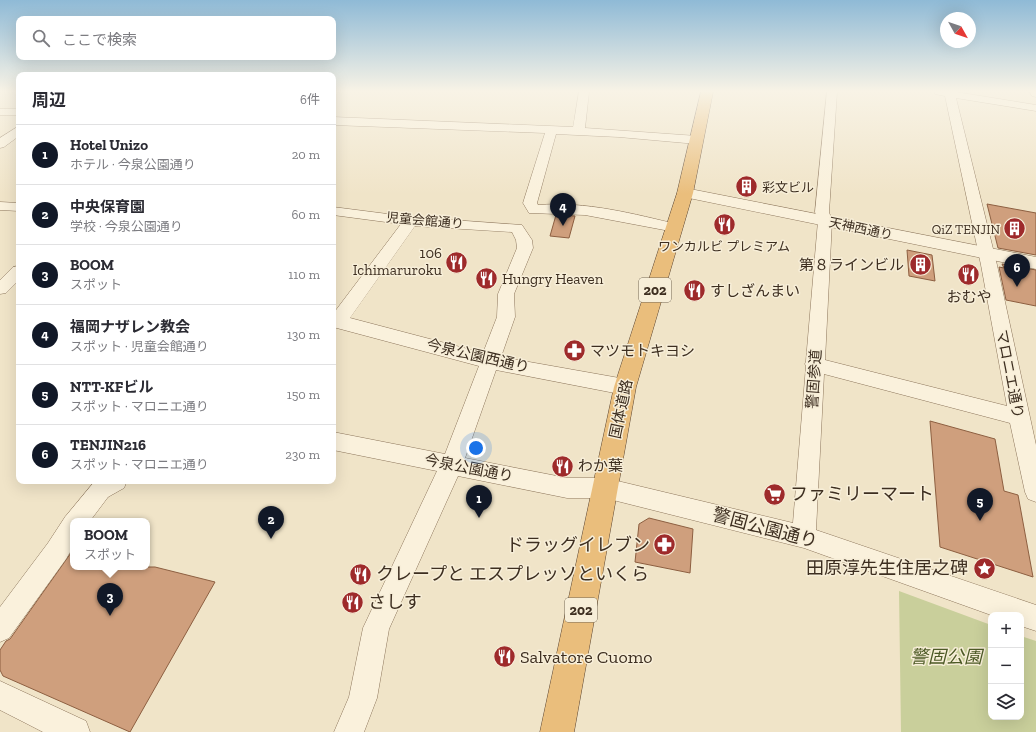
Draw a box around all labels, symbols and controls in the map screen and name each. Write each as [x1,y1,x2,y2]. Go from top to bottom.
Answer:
north arrow [940,12,976,48]
search box [16,16,336,60]
icon: search [30,27,52,49]
text: ここで検索 [62,31,137,49]
text: 周辺 [32,90,66,110]
text: 6件 [300,92,320,107]
text: Hotel Unizo [70,136,148,154]
text: 1 [42,147,48,162]
text: 20 m [292,147,320,162]
text: ホテル · 今泉公園通り [70,157,196,172]
building icon: 彩文ビル [733,174,759,200]
place label: 彩文ビル [762,180,814,195]
pin: 4 [550,193,576,226]
text: 中央保育園 [70,198,145,216]
text: 2 [42,207,48,222]
text: 60 m [291,207,320,222]
street label: 児童会館通り [385,210,464,231]
restaurant icon: ワンカルビ プレミアム [711,211,737,237]
street label: 天神西通り [828,214,894,243]
building icon: QiZ TENJIN [1002,216,1028,242]
text: 学校 · 今泉公園通り [70,219,183,234]
place label: QiZ TENJIN [932,222,1000,237]
place label: ワンカルビ プレミアム [658,239,790,254]
place label: 106 Ichimaruroku [353,244,443,279]
restaurant icon: 106 Ichimaruroku [444,249,470,275]
building icon: 第８ラインビル [907,252,933,278]
pin: 6 [1004,254,1030,287]
text: BOOM [70,256,114,274]
place label: 第８ラインビル [799,256,904,274]
restaurant icon: おむや [956,261,982,287]
restaurant icon: Hungry Heaven [473,266,499,292]
text: 3 [42,267,48,282]
text: 110 m [288,267,320,282]
place label: Hungry Heaven [502,270,604,288]
text: スポット [70,277,122,292]
road number: 202 [639,278,671,302]
restaurant icon: すしざんまい [681,278,707,304]
place label: すしざんまい [710,282,800,300]
place label: おむや [946,288,992,306]
text: 福岡ナザレン教会 [70,318,190,336]
text: 4 [41,327,49,342]
text: 130 m [287,327,320,342]
street label: マロニエ通り [993,328,1027,420]
street label: 今泉公園西通り [425,335,531,377]
pharmacy icon: マツモトキヨシ [562,338,588,364]
text: スポット · 児童会館通り [70,339,209,354]
place label: マツモトキヨシ [590,342,695,360]
street label: 警固参道 [803,348,825,410]
text: NTT-KFビル [70,378,153,396]
street label: 国体道路 [606,378,636,440]
text: 5 [42,387,48,402]
text: 150 m [287,387,320,402]
text: スポット · マロニエ通り [70,399,209,414]
text: TENJIN216 [70,436,146,454]
your location [466,438,486,458]
text: 6 [42,447,48,462]
text: 230 m [285,447,320,462]
street label: 今泉公園通り [423,451,515,485]
restaurant icon: わか葉 [549,453,575,479]
text: スポット · マロニエ通り [70,457,209,472]
place label: わか葉 [578,457,623,475]
supermarket icon: ファミリーマート [762,481,788,507]
place label: ファミリーマート [790,483,934,505]
pin: 1 [466,485,492,518]
pin: 5 [967,488,993,521]
street label: 警固公園通り [710,503,820,553]
pin: 2 [258,506,284,539]
popup [70,518,150,570]
text: BOOM [84,526,128,544]
pharmacy icon: ドラッグイレブン [652,532,678,558]
place label: ドラッグイレブン [506,534,650,556]
text: スポット [84,547,136,562]
place icon: 田原淳先生住居之碑 [971,555,997,581]
place label: 田原淳先生住居之碑 [806,557,968,579]
restaurant icon: クレープと エスプレッソといくら [348,561,374,587]
place label: クレープと エスプレッソといくら [376,563,649,585]
pin: 3 [97,583,123,616]
restaurant icon: さしす [339,589,365,615]
place label: さしす [368,591,422,613]
road number: 202 [565,598,597,622]
map controls [988,612,1024,720]
button: + [988,612,1024,648]
restaurant icon: Salvatore Cuomo [492,644,518,670]
place label: Salvatore Cuomo [520,646,652,668]
park label: 警固公園 [910,646,985,668]
button: − [988,648,1024,684]
button: layers [988,684,1024,720]

